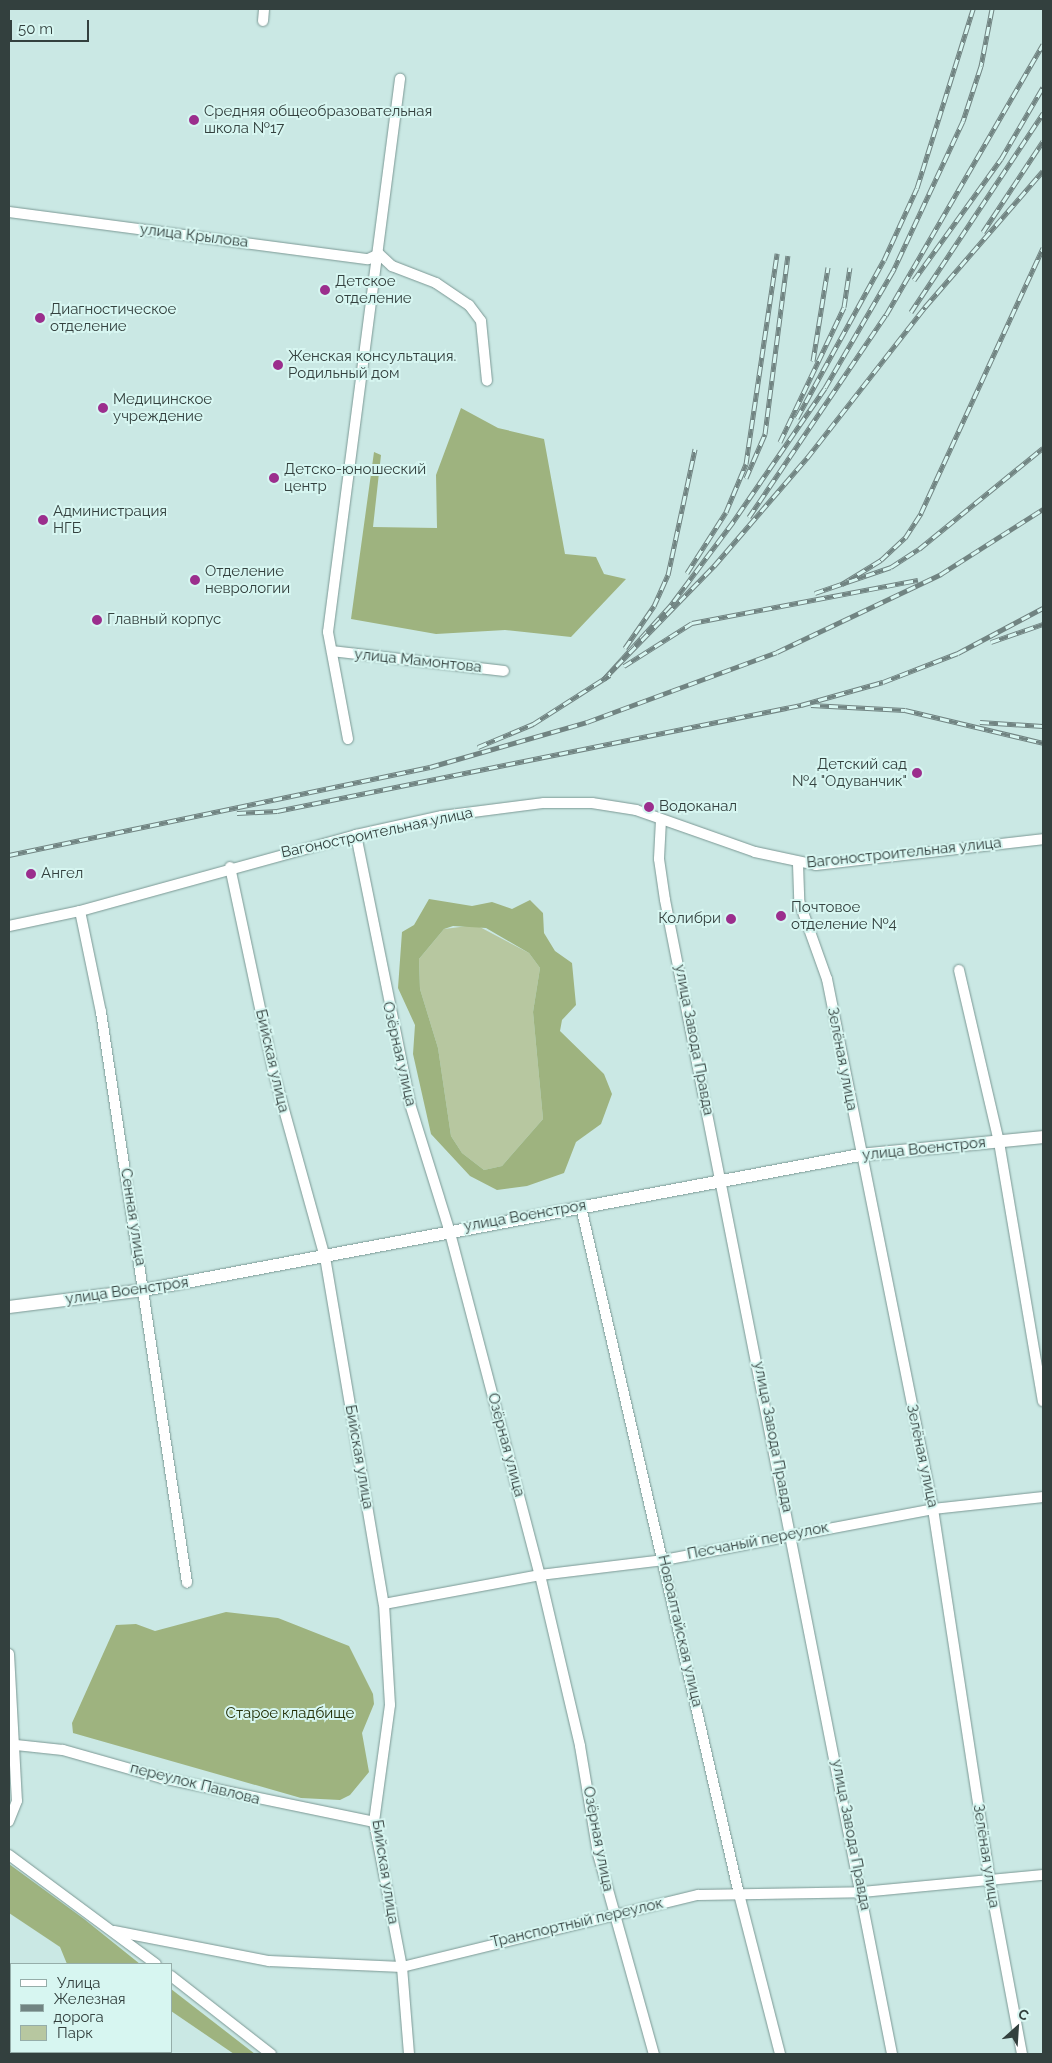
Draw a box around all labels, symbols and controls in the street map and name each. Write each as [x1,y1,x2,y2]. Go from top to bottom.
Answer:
scale bar [12,10,91,42]
text: 50 m [18,20,53,38]
place label: Средняя общеобразовательная школа №17 [204,102,432,137]
marker: Средняя общеобразовательная школа №17 [188,114,200,126]
street label: улица Крылова [139,220,249,252]
place label: Детское отделение [335,272,412,307]
marker: Детское отделение [319,284,331,296]
place label: Диагностическое отделение [50,300,176,335]
marker: Диагностическое отделение [34,312,46,324]
place label: Женская консультация. Родильный дом [288,347,456,382]
marker: Женская консультация. Родильный дом [272,359,284,371]
place label: Медицинское учреждение [113,390,212,425]
marker: Медицинское учреждение [97,402,109,414]
place label: Детско-юношеский центр [284,460,426,495]
marker: Детско-юношеский центр [268,472,280,484]
place label: Администрация НГБ [53,502,167,537]
marker: Администрация НГБ [37,514,49,526]
place label: Отделение неврологии [205,562,290,597]
marker: Отделение неврологии [189,574,201,586]
place label: Главный корпус [107,611,221,629]
marker: Главный корпус [91,614,103,626]
street label: улица Мамонтова [353,645,483,677]
place label: Детский сад №4 "Одуванчик" [792,755,907,790]
marker: Детский сад №4 "Одуванчик" [911,767,923,779]
place label: Водоканал [659,798,737,816]
marker: Водоканал [643,801,655,813]
street label: Вагоностроительная улица [279,804,475,862]
street label: Вагоностроительная улица [806,834,1002,872]
place label: Ангел [41,865,83,883]
marker: Ангел [25,868,37,880]
place label: Почтовое отделение №4 [791,898,897,933]
place label: Колибри [658,910,721,928]
marker: Почтовое отделение №4 [775,910,787,922]
marker: Колибри [725,913,737,925]
street label: улица Завода Правда [671,963,717,1117]
street label: Озёрная улица [378,1000,420,1108]
street label: Зелёная улица [823,1006,861,1112]
street label: Бийская улица [251,1007,293,1115]
street label: улица Военстроя [861,1134,987,1164]
street label: Сенная улица [116,1167,150,1267]
street label: улица Военстроя [462,1196,588,1236]
street label: улица Военстроя [64,1273,190,1309]
street label: улица Завода Правда [750,1360,796,1514]
street label: Озёрная улица [483,1391,529,1499]
street label: Бийская улица [341,1403,377,1511]
street label: Зелёная улица [902,1403,942,1509]
street label: Песчаный переулок [686,1518,830,1564]
street label: Новоалтайская улица [654,1553,706,1709]
park label: Старое кладбище [226,1705,354,1723]
street label: улица Завода Правда [828,1758,874,1912]
street label: переулок Павлова [128,1759,262,1809]
street label: Озёрная улица [579,1785,617,1893]
street label: Зелёная улица [969,1803,1003,1909]
street label: Бийская улица [368,1818,402,1926]
street label: Транспортный переулок [489,1894,665,1952]
legend [10,1963,172,2053]
text: Улица [57,1974,101,1992]
text: Железная дорога [54,1990,126,2026]
north arrow [992,2003,1042,2053]
text: С [1016,2005,1031,2024]
text: Парк [57,2024,93,2042]

